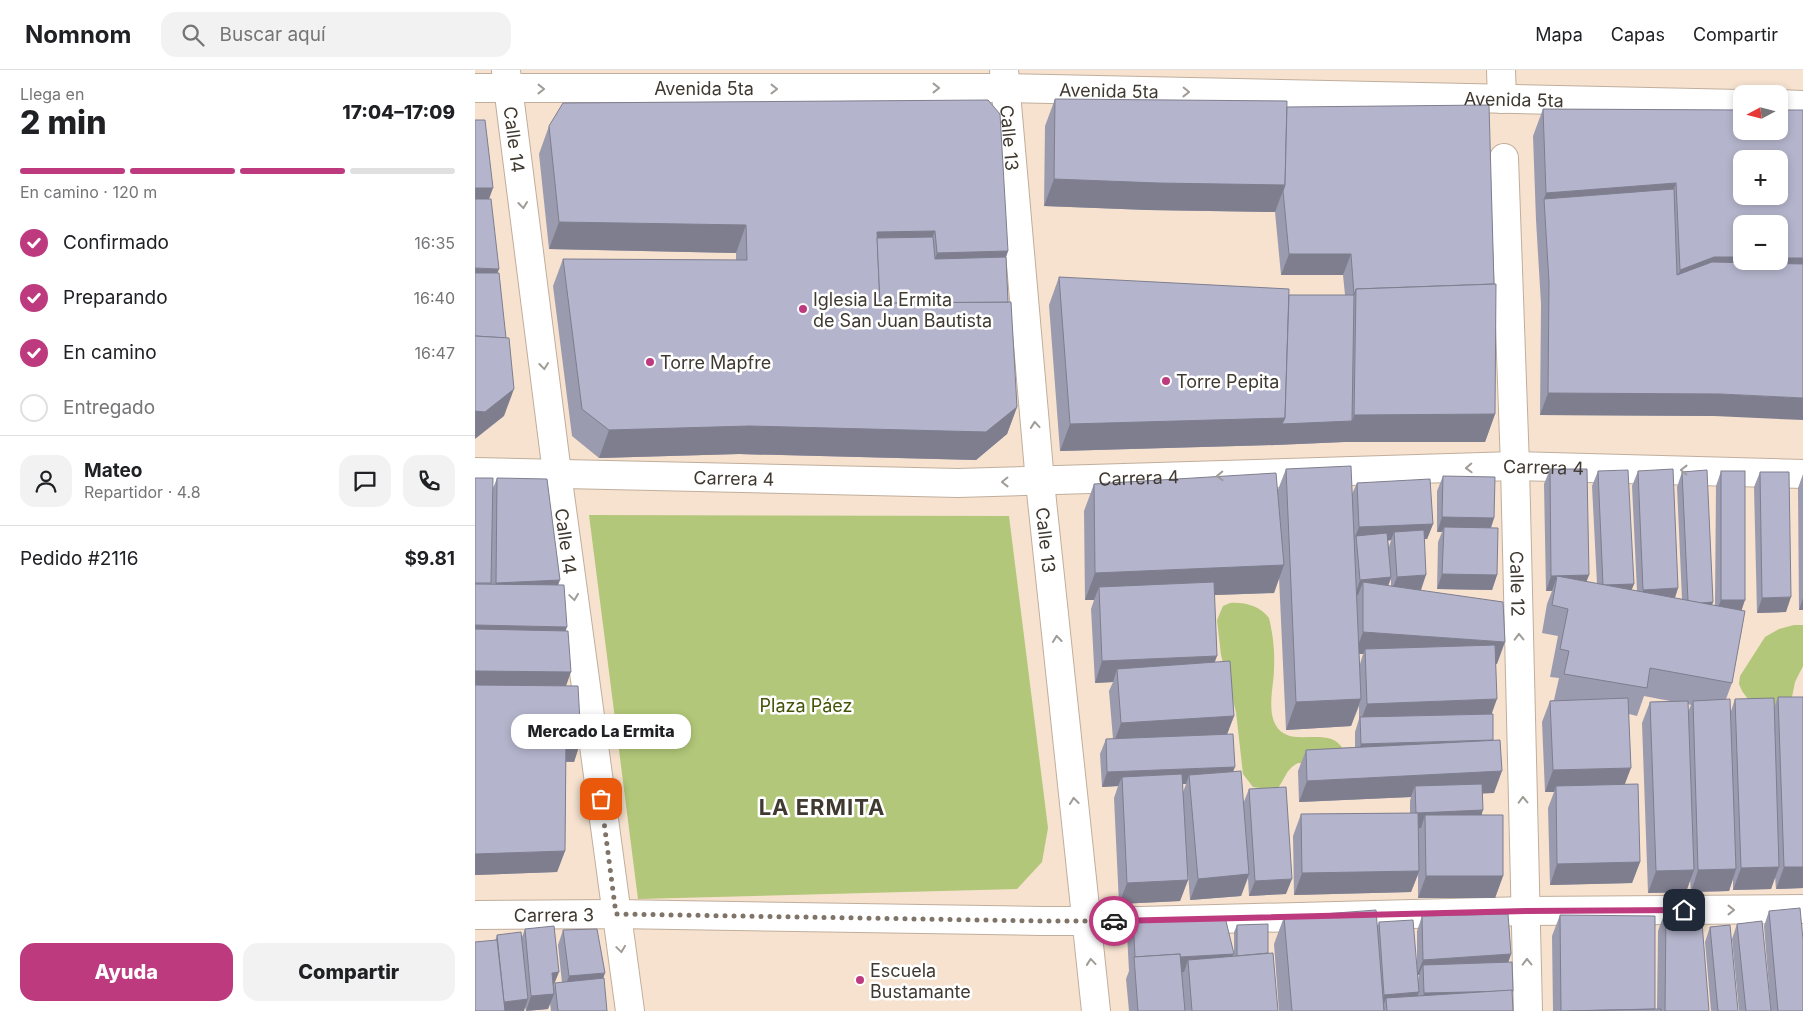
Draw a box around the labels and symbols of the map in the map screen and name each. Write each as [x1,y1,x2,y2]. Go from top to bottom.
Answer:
street label: Avenida 5ta [654,78,754,99]
street label: Avenida 5ta [1059,79,1159,102]
one-way arrow [932,83,940,93]
one-way arrow [538,84,545,94]
one-way arrow [770,84,778,94]
north arrow [1733,85,1787,140]
one-way arrow [1182,87,1190,98]
street label: Avenida 5ta [1464,87,1564,111]
street label: Calle 13 [997,104,1023,172]
street label: Calle 14 [500,105,529,174]
one-way arrow [517,201,528,209]
place label: Iglesia La Ermita de San Juan Bautista [813,289,992,331]
marker: Iglesia La Ermita de San Juan Bautista [797,303,809,315]
place label: Torre Mapfre [660,352,771,373]
marker: Torre Mapfre [644,356,656,368]
one-way arrow [538,363,549,371]
place label: Torre Pepita [1176,371,1279,392]
marker: Torre Pepita [1160,375,1172,387]
one-way arrow [1030,421,1041,429]
street label: Carrera 4 [1503,455,1584,478]
one-way arrow [1465,462,1473,473]
one-way arrow [1680,465,1688,476]
street label: Carrera 4 [693,466,775,489]
street label: Carrera 4 [1098,466,1180,489]
one-way arrow [1215,471,1223,481]
one-way arrow [1000,477,1008,488]
street label: Calle 13 [1032,506,1060,574]
street label: Calle 14 [551,507,581,576]
street label: Calle 12 [1507,551,1529,617]
one-way arrow [568,593,579,601]
one-way arrow [1514,633,1524,641]
one-way arrow [1052,635,1063,643]
park label: Plaza Páez [760,695,852,716]
callout: Mercado La Ermita [511,714,691,749]
pin [580,778,622,820]
district label: LA ERMITA [759,794,885,820]
one-way arrow [1518,796,1528,804]
one-way arrow [1069,797,1080,805]
pin [1663,889,1705,931]
courier [1089,896,1139,946]
street label: Carrera 3 [514,904,594,925]
one-way arrow [1728,905,1735,915]
one-way arrow [615,945,626,953]
one-way arrow [1086,958,1097,966]
one-way arrow [1522,958,1532,966]
place label: Escuela Bustamante [870,960,971,1002]
marker: Escuela Bustamante [854,974,866,986]

